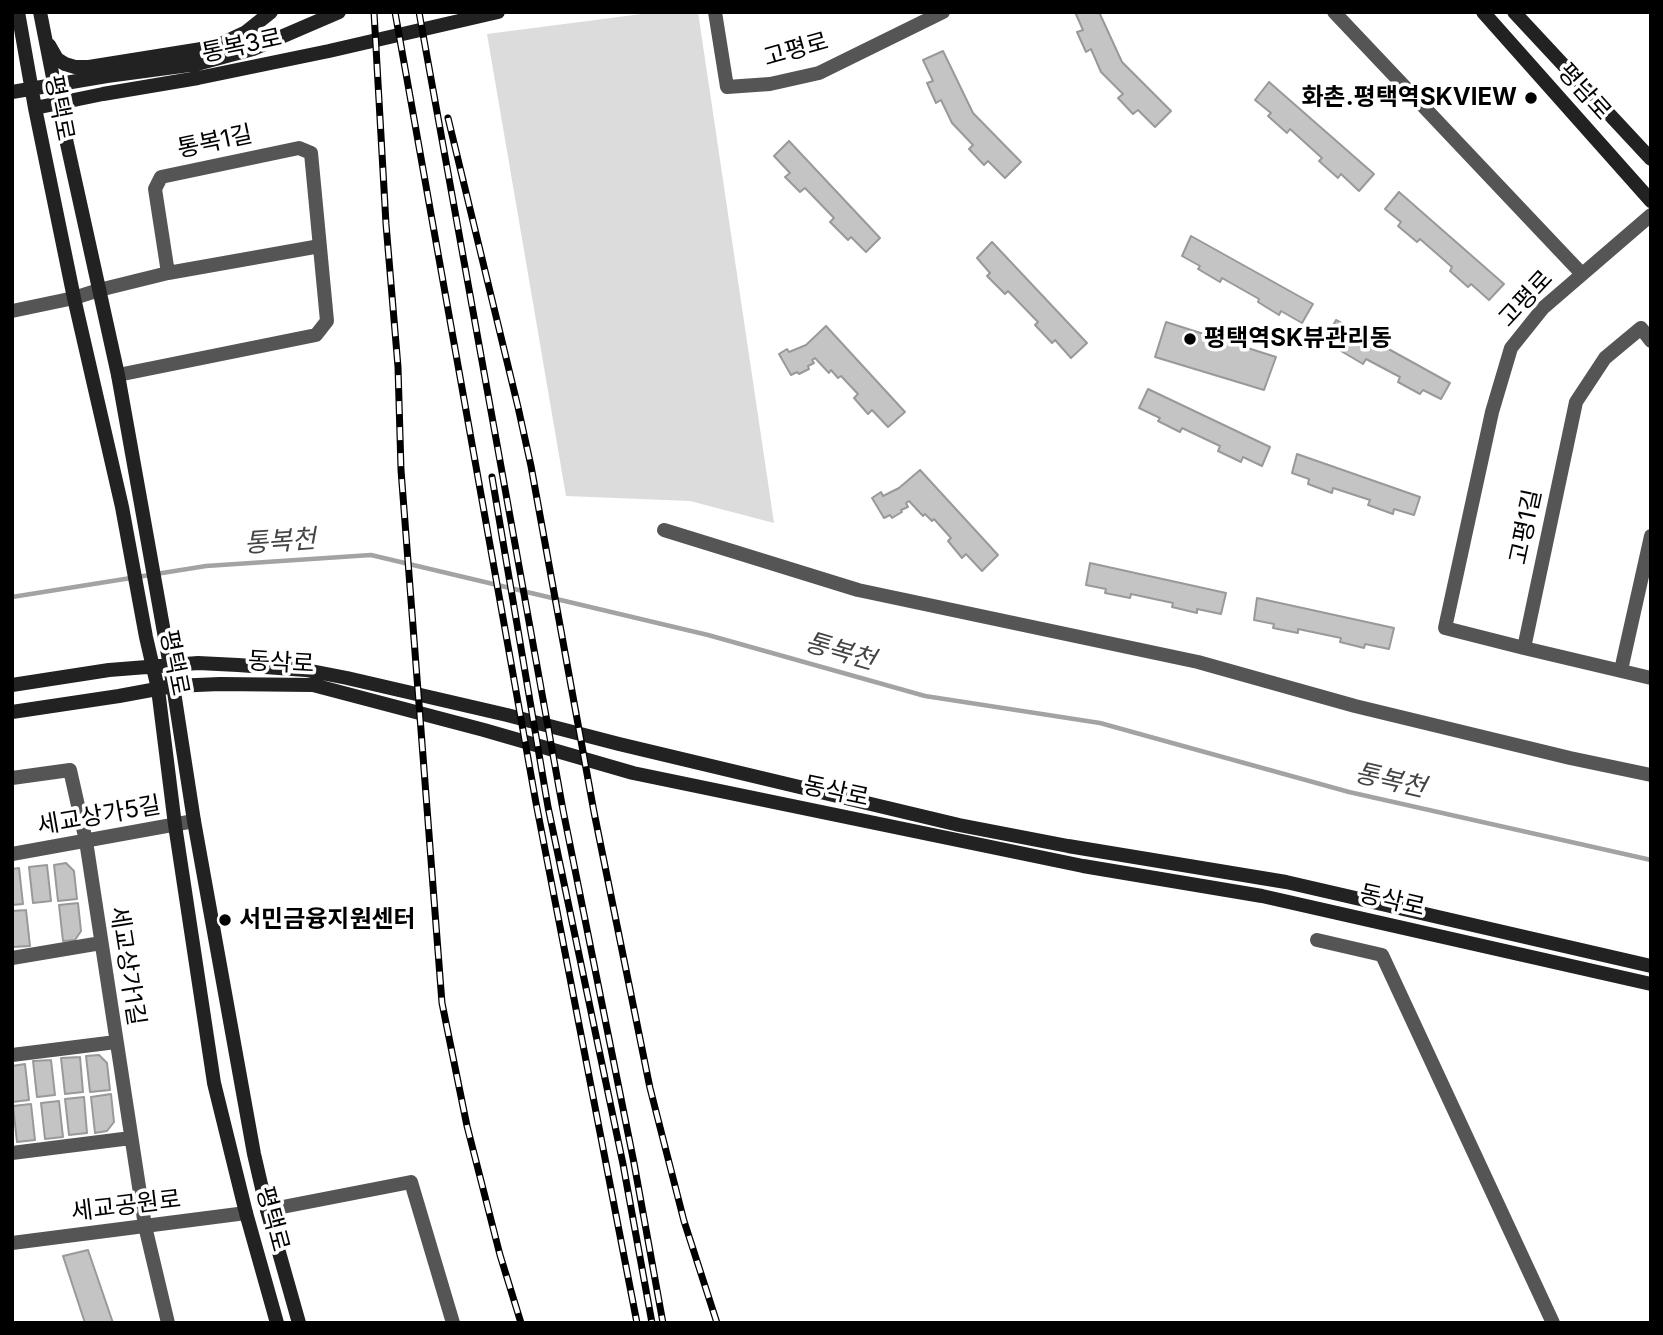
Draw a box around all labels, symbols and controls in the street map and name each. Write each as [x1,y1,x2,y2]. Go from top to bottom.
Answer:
street label: 통복3로 [199,23,285,69]
street label: 고평로 [760,27,832,73]
street label: 평남로 [1551,58,1617,126]
street label: 평택로 [39,73,79,143]
place label: 화촌.평택역SKVIEW [1301,84,1517,112]
marker: 화촌.평택역SKVIEW [1523,90,1539,106]
street label: 통복1길 [175,120,255,164]
street label: 고평로 [1493,265,1559,333]
place label: 평택역SK뷰관리동 [1204,325,1392,353]
marker: 평택역SK뷰관리동 [1182,331,1198,347]
street label: 고평1길 [1504,487,1548,567]
water label: 통복천 [243,524,317,560]
water label: 통복천 [801,627,879,677]
street label: 평택로 [154,628,194,698]
street label: 동삭로 [247,647,315,679]
water label: 통복천 [1352,758,1428,804]
street label: 동삭로 [801,771,871,813]
street label: 세교상가5길 [35,791,163,841]
street label: 동삭로 [1356,880,1428,922]
street label: 세교상가1길 [103,904,151,1028]
place label: 서민금융지원센터 [239,906,416,934]
marker: 서민금융지원센터 [217,912,233,928]
street label: 평택로 [250,1183,294,1255]
street label: 세교공원로 [69,1185,183,1227]

